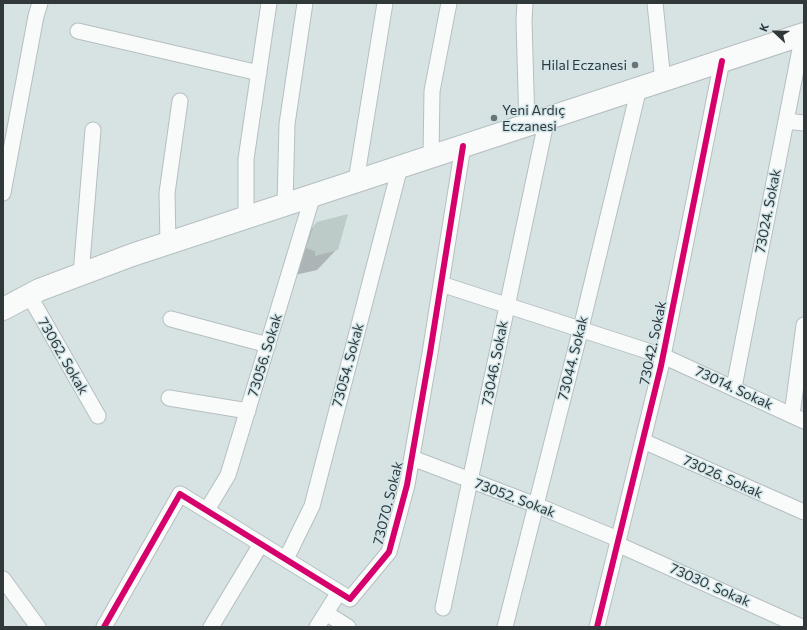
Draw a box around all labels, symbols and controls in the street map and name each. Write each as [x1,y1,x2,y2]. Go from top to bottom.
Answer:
north arrow [755,12,795,52]
text: K [756,21,771,33]
place label: Hilal Eczanesi [541,57,627,73]
marker: Hilal Eczanesi [630,60,640,70]
place label: Yeni Ardıç Eczanesi [502,102,565,134]
marker: Yeni Ardıç Eczanesi [489,113,499,123]
street label: 73024. Sokak [752,168,784,254]
street label: 73042. Sokak [636,299,670,387]
street label: 73056. Sokak [244,311,286,399]
street label: 73044. Sokak [554,314,592,402]
street label: 73062. Sokak [34,315,92,397]
street label: 73046. Sokak [479,319,511,407]
street label: 73054. Sokak [329,321,367,409]
street label: 73014. Sokak [692,363,776,413]
street label: 73026. Sokak [681,452,765,502]
street label: 73070. Sokak [369,459,407,547]
street label: 73052. Sokak [472,475,558,521]
street label: 73030. Sokak [667,560,753,610]

